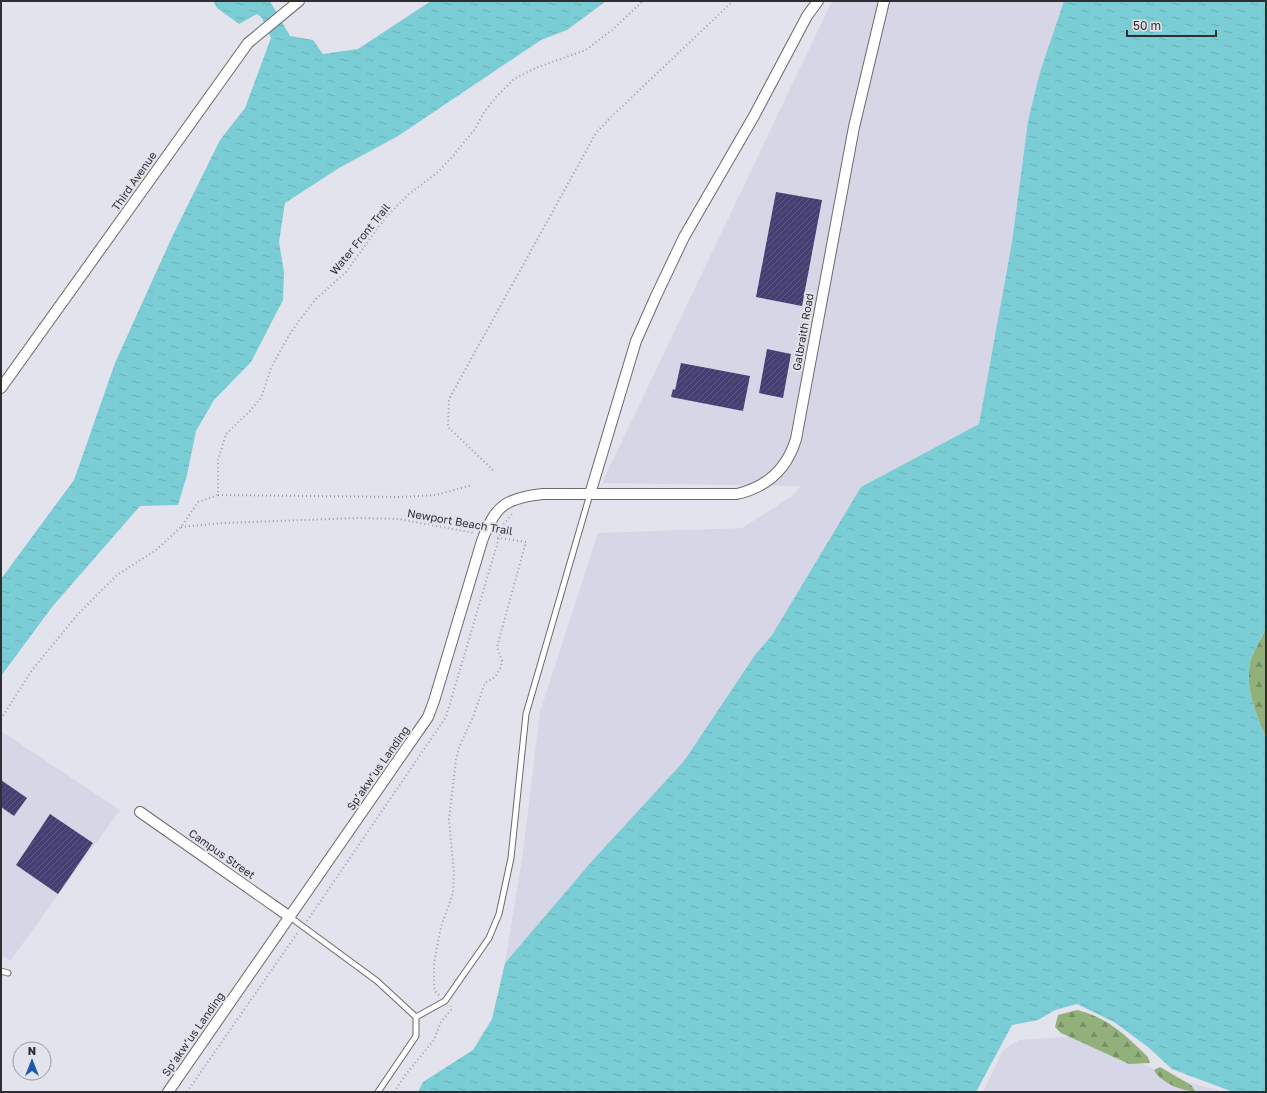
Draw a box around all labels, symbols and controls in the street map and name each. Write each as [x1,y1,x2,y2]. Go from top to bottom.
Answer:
scale bar [1127,12,1216,38]
text: 50 m [1133,18,1161,33]
street label: Third Avenue [108,149,159,213]
street label: Water Front Trail [327,200,393,277]
street label: Galbraith Road [789,292,816,372]
street label: Newport Beach Trail [406,506,514,537]
street label: Sp’akw’us Landing [344,723,412,812]
street label: Campus Street [187,826,258,881]
street label: Sp’akw’us Landing [159,989,227,1078]
north arrow [12,1041,52,1081]
text: N [28,1044,36,1057]

